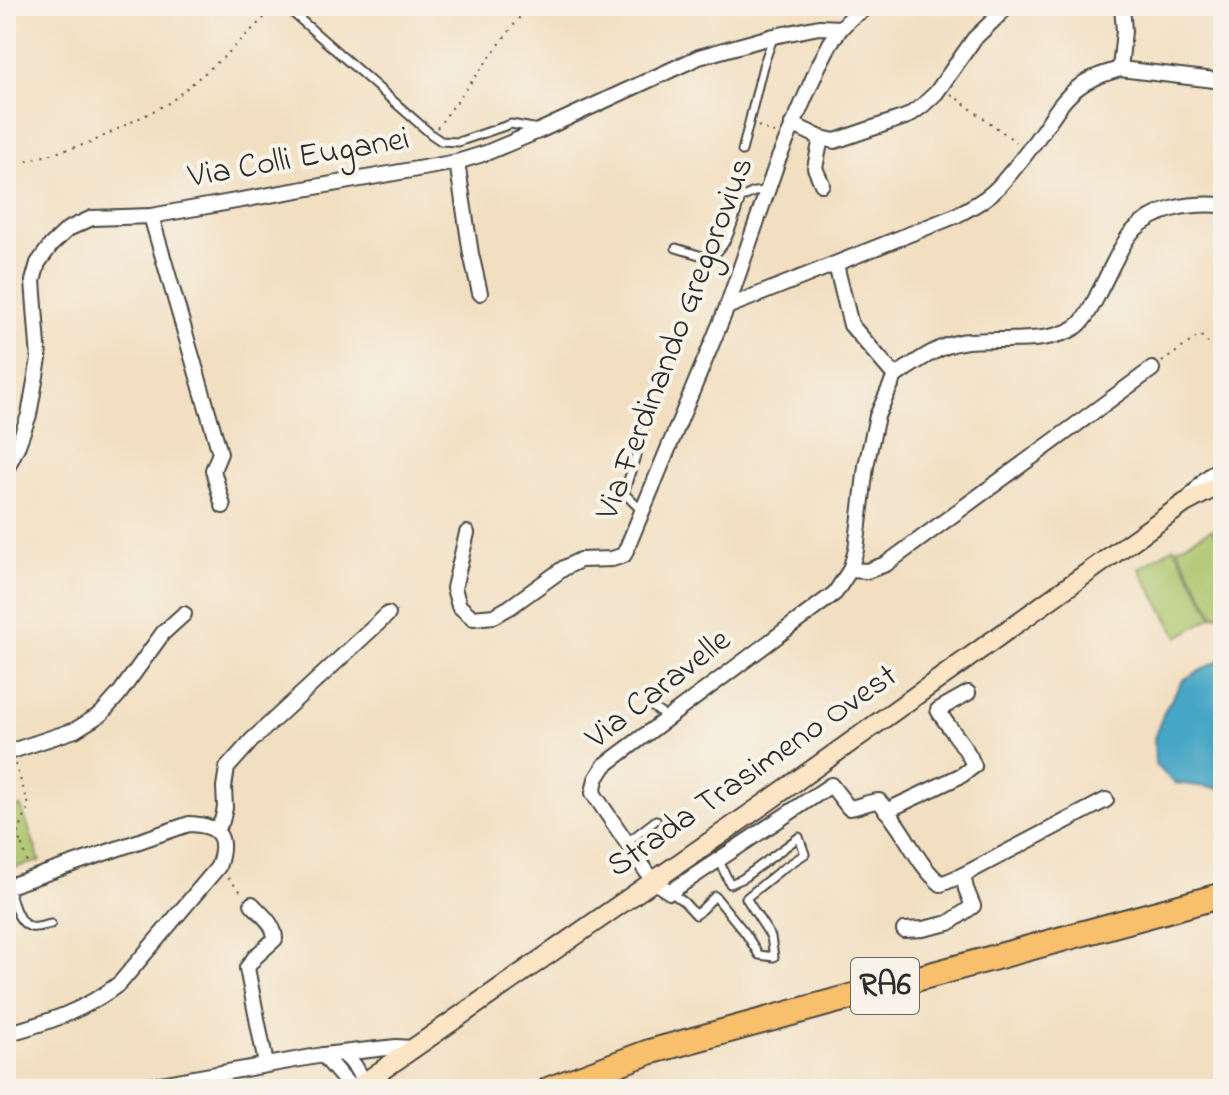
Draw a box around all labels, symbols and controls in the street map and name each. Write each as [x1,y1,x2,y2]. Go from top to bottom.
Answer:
street label: Via Colli Euganei [183,115,414,203]
street label: Via Ferdinando Gregorovius [583,150,768,529]
street label: Via Caravelle [575,617,743,763]
street label: Strada Trasimeno Ovest [597,653,909,891]
road number: RA6 [851,958,919,1014]

